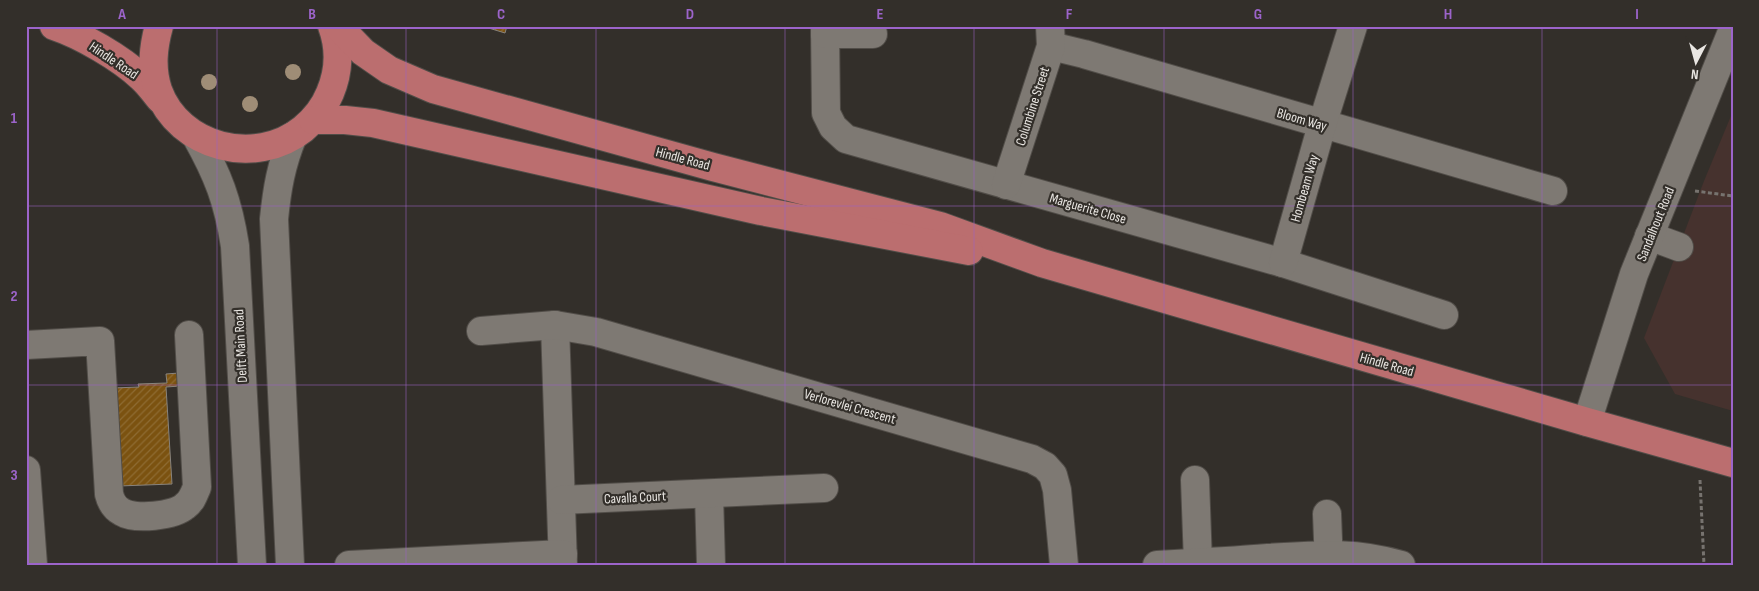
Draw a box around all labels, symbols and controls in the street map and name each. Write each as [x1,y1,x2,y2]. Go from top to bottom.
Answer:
text: A [117,5,126,24]
text: B [308,5,316,24]
text: C [497,5,505,24]
text: D [686,5,694,24]
text: E [877,5,884,24]
text: F [1066,5,1073,24]
text: G [1254,5,1262,24]
text: H [1444,5,1452,24]
text: I [1635,5,1639,24]
street label: Hindle Road [86,38,142,83]
north arrow [1672,38,1722,88]
street label: Columbine Street [1012,65,1053,148]
text: N [1690,66,1699,83]
street label: Bloom Way [1275,104,1329,135]
text: 1 [11,109,18,128]
street label: Hindle Road [654,143,712,174]
street label: Hombeam Way [1287,152,1322,224]
street label: Sandalhout Road [1633,184,1678,264]
street label: Marguerite Close [1048,189,1128,228]
text: 2 [10,287,18,306]
street label: Delft Main Road [230,309,251,383]
street label: Hindle Road [1358,349,1416,380]
street label: Verlorevlei Crescent [802,385,898,428]
text: 3 [10,466,18,485]
street label: Cavalla Court [604,487,666,508]

